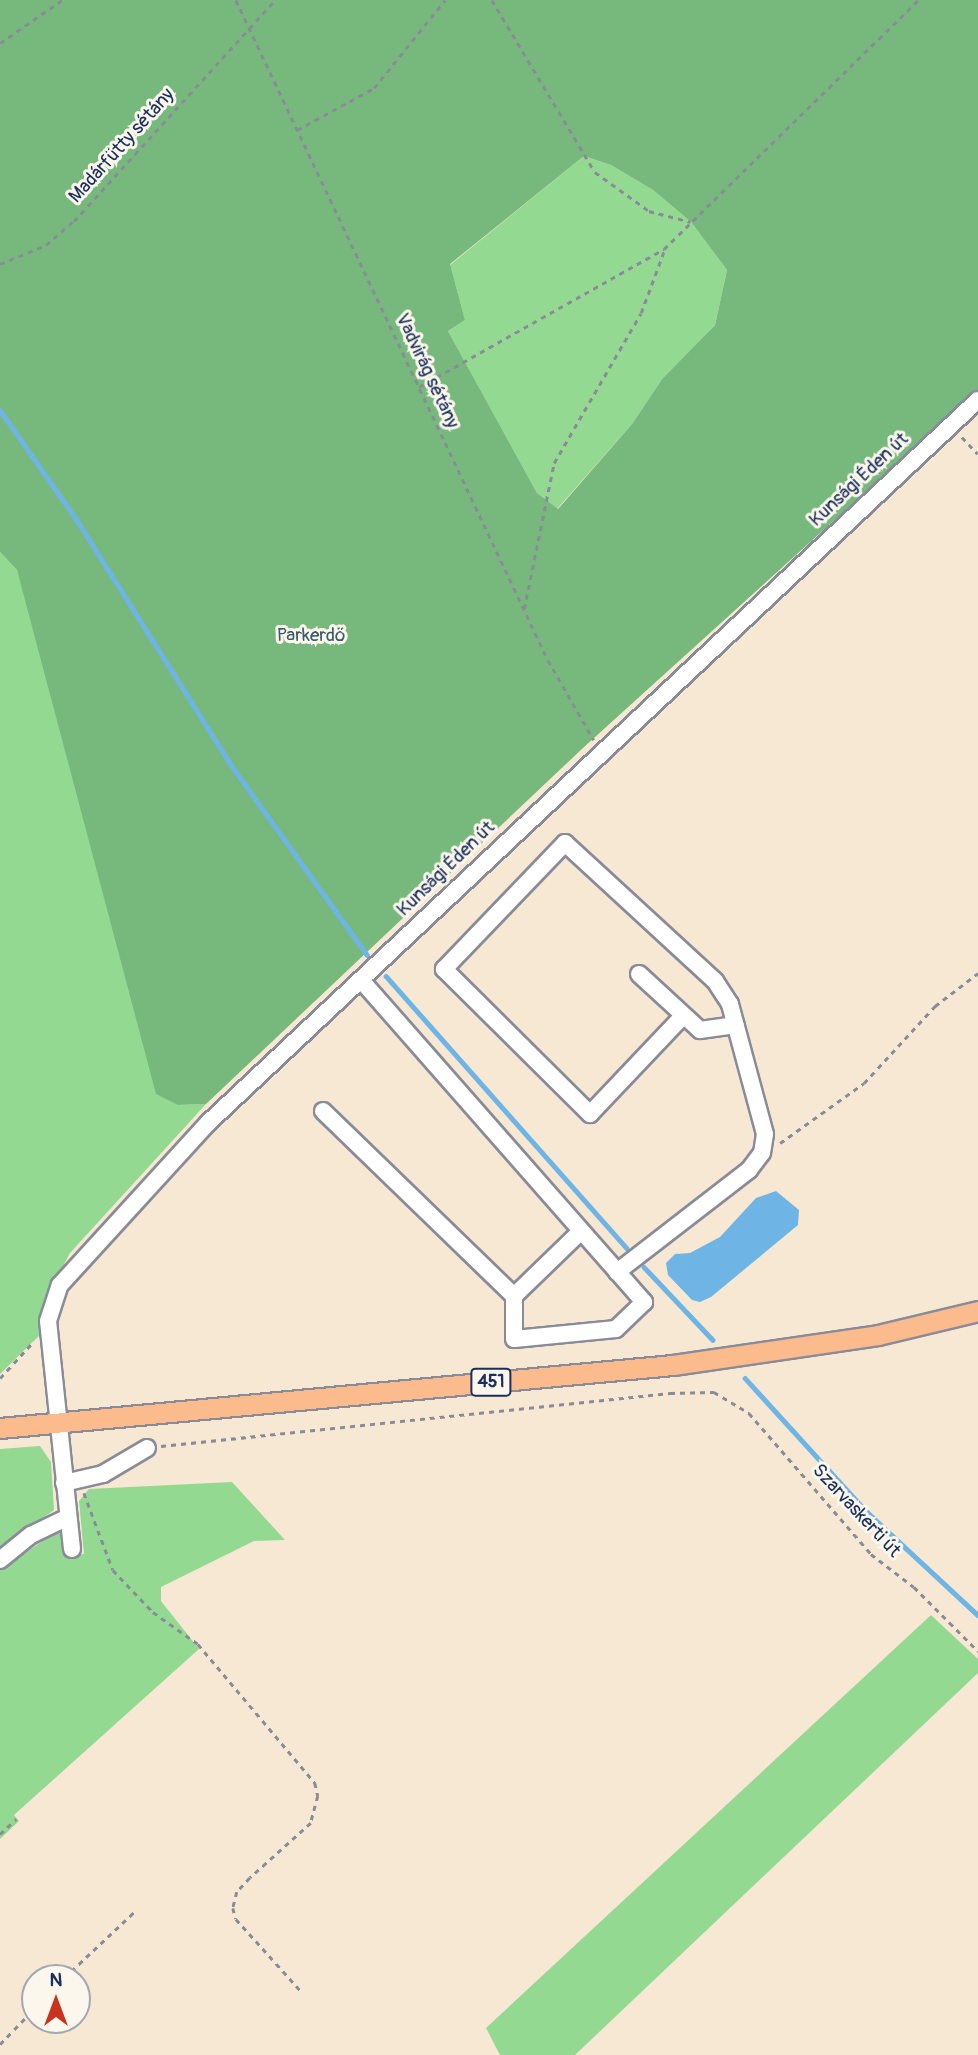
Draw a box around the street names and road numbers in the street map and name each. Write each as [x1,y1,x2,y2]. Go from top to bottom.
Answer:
street label: Madárfütty sétány [65,84,179,208]
street label: Vadvirág sétány [390,310,464,432]
street label: Kunsági Éden út [805,428,913,532]
street label: Kunsági Éden út [392,817,500,921]
road number: 451 [470,1367,512,1396]
street label: Szarvaskerti út [807,1460,905,1562]

